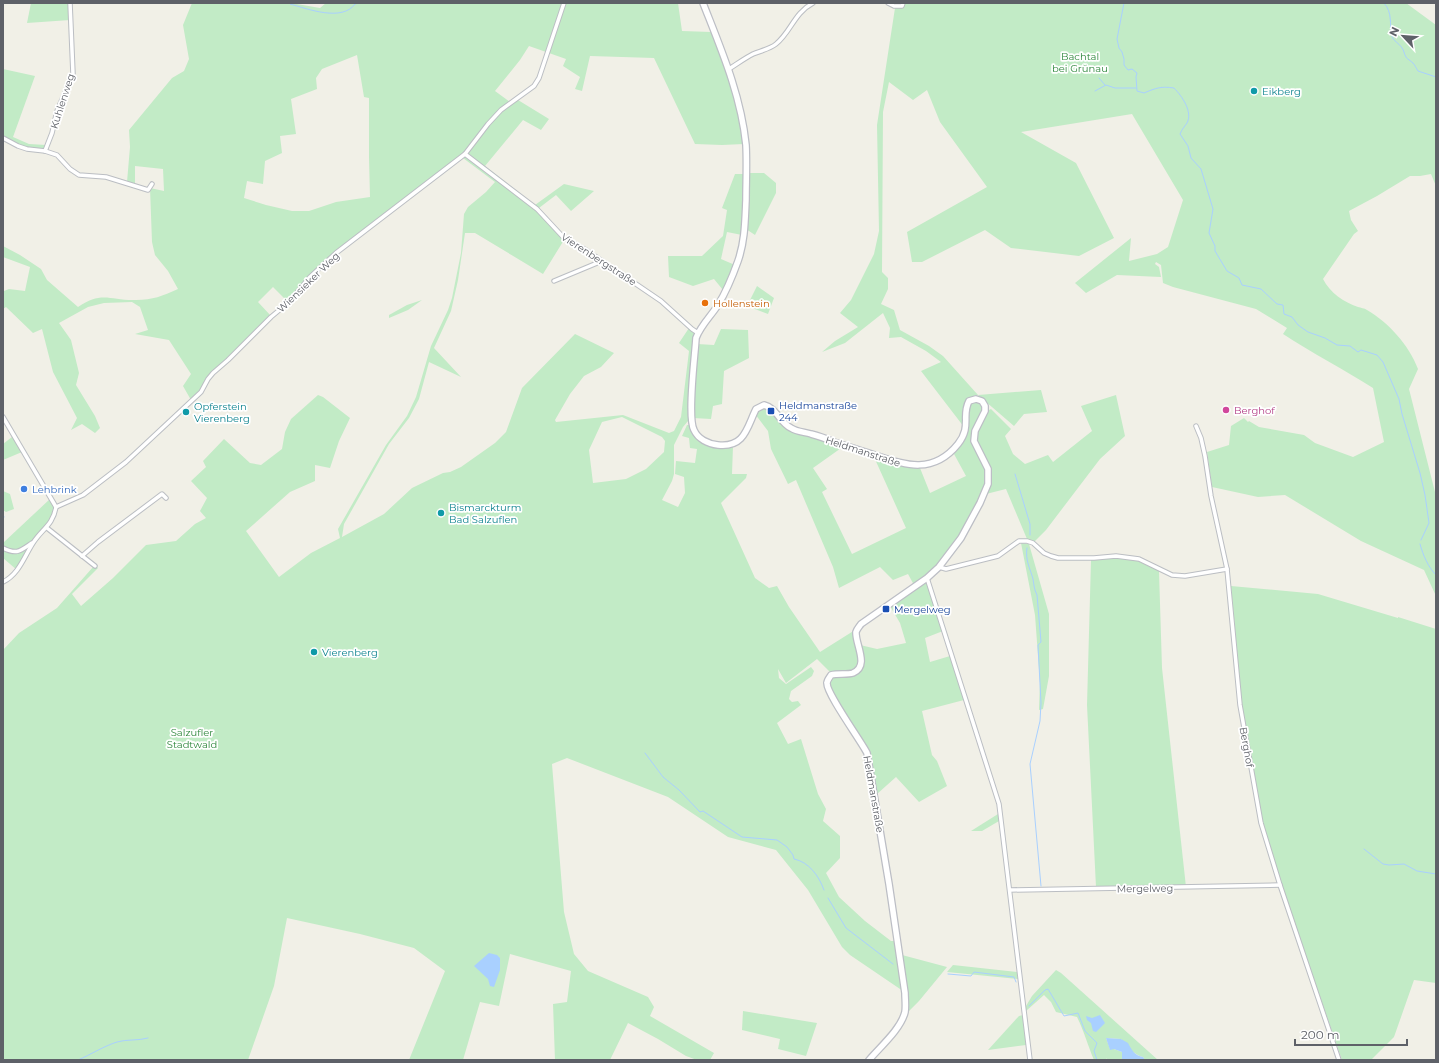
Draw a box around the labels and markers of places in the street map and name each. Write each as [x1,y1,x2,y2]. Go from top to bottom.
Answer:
place label: Eikberg [1262,85,1301,98]
marker: Eikberg [1249,86,1259,96]
place label: Hollenstein [713,297,770,310]
marker: Hollenstein [700,298,710,308]
place label: Heldmanstraße 244 [779,399,857,424]
place label: Opferstein Vierenberg [194,400,250,425]
place label: Berghof [1234,404,1275,417]
marker: Berghof [1221,405,1231,415]
marker: Heldmanstraße 244 [766,406,776,416]
marker: Opferstein Vierenberg [181,407,191,417]
place label: Lehbrink [32,483,77,496]
marker: Lehbrink [19,484,29,494]
place label: Bismarckturm Bad Salzuflen [449,501,521,526]
marker: Bismarckturm Bad Salzuflen [436,508,446,518]
place label: Mergelweg [894,603,951,616]
marker: Mergelweg [881,604,891,614]
place label: Vierenberg [322,646,378,659]
marker: Vierenberg [309,647,319,657]

